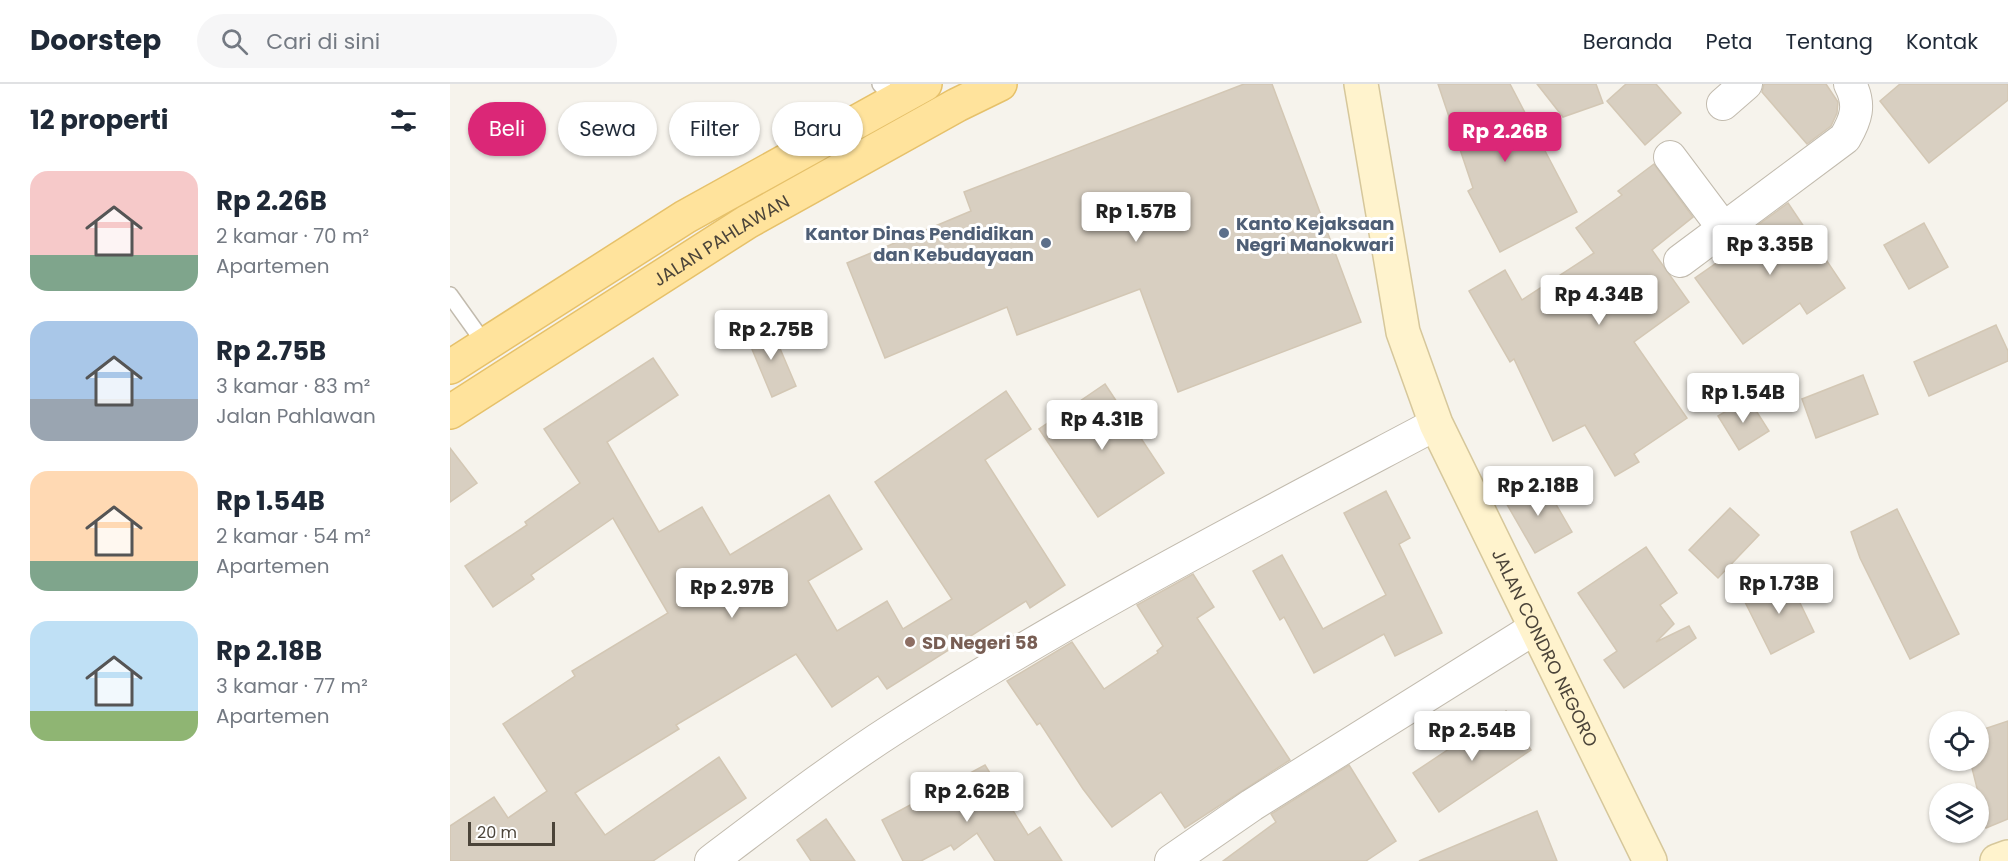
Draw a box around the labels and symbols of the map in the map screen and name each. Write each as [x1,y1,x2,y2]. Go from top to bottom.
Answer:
pin: Rp 2.26B [1443,112,1567,163]
street label: JALAN PAHLAWAN [648,188,794,292]
pin: Rp 1.57B [1074,192,1198,243]
place label: Kanto Kejaksaan Negri Manokwari [1236,211,1394,257]
place label: Kantor Dinas Pendidikan dan Kebudayaan [805,221,1034,267]
pin: Rp 3.35B [1708,225,1832,276]
marker: Kanto Kejaksaan Negri Manokwari [1217,226,1231,240]
marker: Kantor Dinas Pendidikan dan Kebudayaan [1039,236,1053,250]
pin: Rp 4.34B [1537,275,1661,326]
pin: Rp 2.75B [709,310,833,361]
pin: Rp 1.54B [1681,373,1805,424]
pin: Rp 4.31B [1040,400,1164,451]
pin: Rp 2.18B [1476,466,1600,517]
street label: JALAN CONDRO NEGORO [1486,544,1604,751]
pin: Rp 1.73B [1717,564,1841,615]
pin: Rp 2.97B [670,568,794,619]
place label: SD Negeri 58 [922,630,1038,655]
marker: SD Negeri 58 [903,635,917,649]
pin: Rp 2.54B [1410,711,1534,762]
pin: Rp 2.62B [905,772,1029,823]
scale bar [468,819,555,846]

